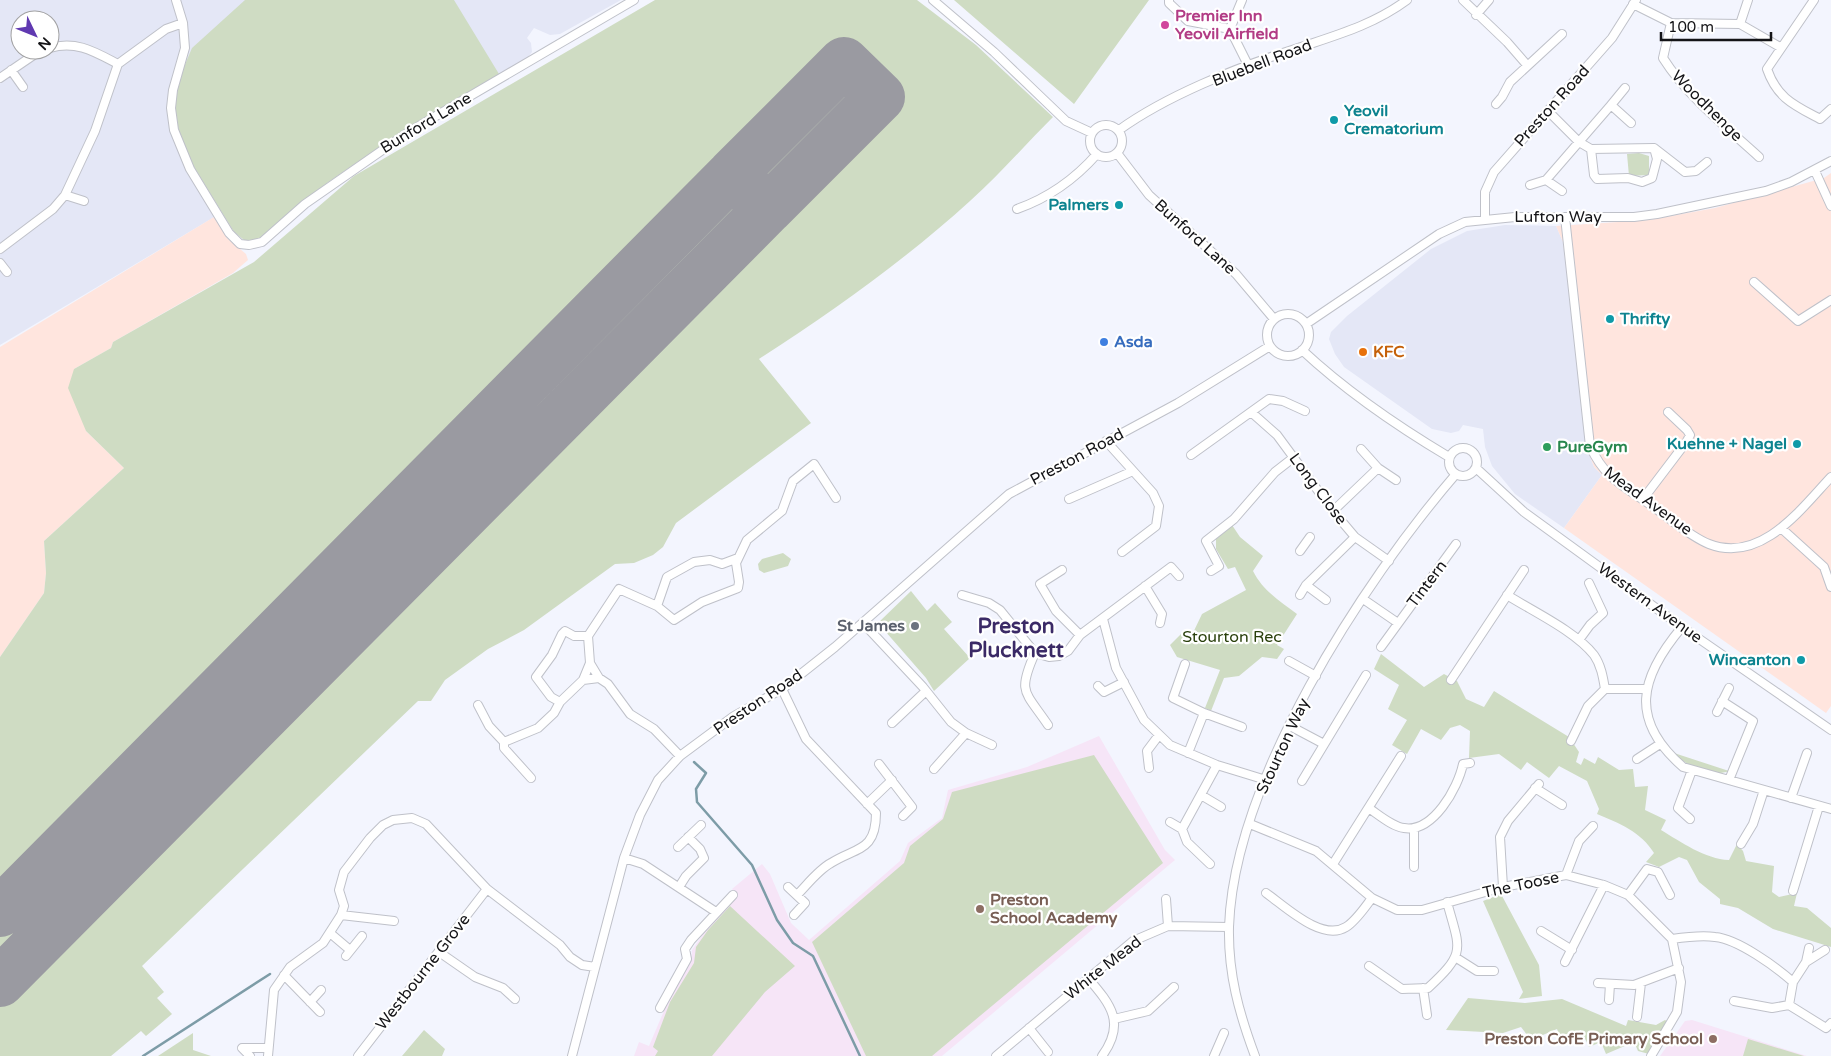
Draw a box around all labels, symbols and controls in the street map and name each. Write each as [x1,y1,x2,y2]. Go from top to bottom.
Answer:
place label: Premier Inn Yeovil Airfield [1175,6,1279,44]
north arrow [10,10,60,60]
scale bar [1661,10,1771,42]
text: 100 m [1668,18,1714,36]
marker: Premier Inn Yeovil Airfield [1159,19,1171,31]
text: N [34,34,54,53]
street label: Bluebell Road [1209,35,1315,91]
street label: Preston Road [1510,61,1594,151]
street label: Woodhenge [1667,66,1747,146]
street label: Bunford Lane [377,88,475,158]
place label: Yeovil Crematorium [1344,101,1444,139]
marker: Yeovil Crematorium [1328,114,1340,126]
place label: Palmers [1048,195,1109,215]
street label: Bunford Lane [1150,195,1240,279]
marker: Palmers [1113,199,1125,211]
street label: Lufton Way [1514,207,1602,227]
place label: Thrifty [1619,309,1670,329]
marker: Thrifty [1604,313,1616,325]
place label: Asda [1114,332,1153,352]
marker: Asda [1098,336,1110,348]
place label: KFC [1373,342,1404,362]
marker: KFC [1357,346,1369,358]
street label: Preston Road [1027,424,1127,490]
place label: Kuehne + Nagel [1667,434,1787,454]
place label: PureGym [1557,437,1628,457]
marker: Kuehne + Nagel [1791,438,1803,450]
marker: PureGym [1541,441,1553,453]
street label: Long Close [1285,449,1351,529]
street label: Mead Avenue [1600,462,1696,540]
street label: Tintern [1403,556,1451,612]
street label: Western Avenue [1594,558,1706,648]
district label: Preston Plucknett [968,614,1064,663]
place label: St James [837,616,905,636]
marker: St James [909,620,921,632]
park label: Stourton Rec [1182,627,1282,647]
place label: Wincanton [1709,650,1791,670]
marker: Wincanton [1795,654,1807,666]
street label: Preston Road [710,665,806,739]
street label: Stourton Way [1252,694,1314,797]
street label: The Toose [1481,867,1561,903]
place label: Preston School Academy [990,890,1118,928]
marker: Preston School Academy [974,903,986,915]
street label: Westbourne Grove [371,910,475,1034]
street label: White Mead [1060,932,1146,1004]
place label: Preston CofE Primary School [1484,1029,1703,1049]
marker: Preston CofE Primary School [1707,1033,1719,1045]

